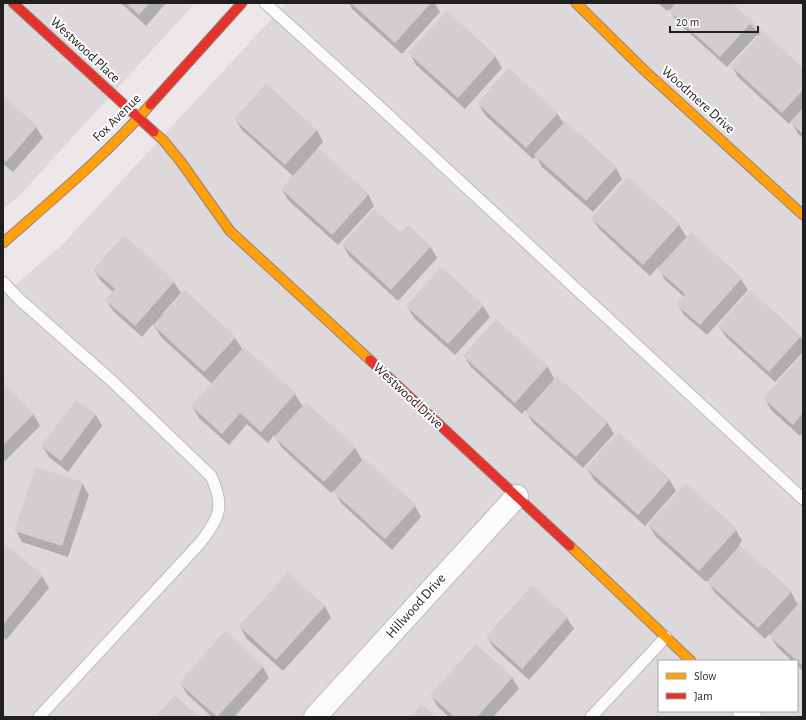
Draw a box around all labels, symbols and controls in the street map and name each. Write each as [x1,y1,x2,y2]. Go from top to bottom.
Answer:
scale bar [670,8,758,34]
street label: Westwood Place [47,14,123,86]
text: 20 m [676,16,699,28]
street label: Woodmere Drive [659,64,737,136]
street label: Fox Avenue [90,91,144,145]
street label: Westwood Drive [370,360,446,432]
street label: Hillwood Drive [384,571,448,641]
legend [658,660,798,712]
text: Slow [694,670,716,682]
text: Jam [694,690,713,702]

